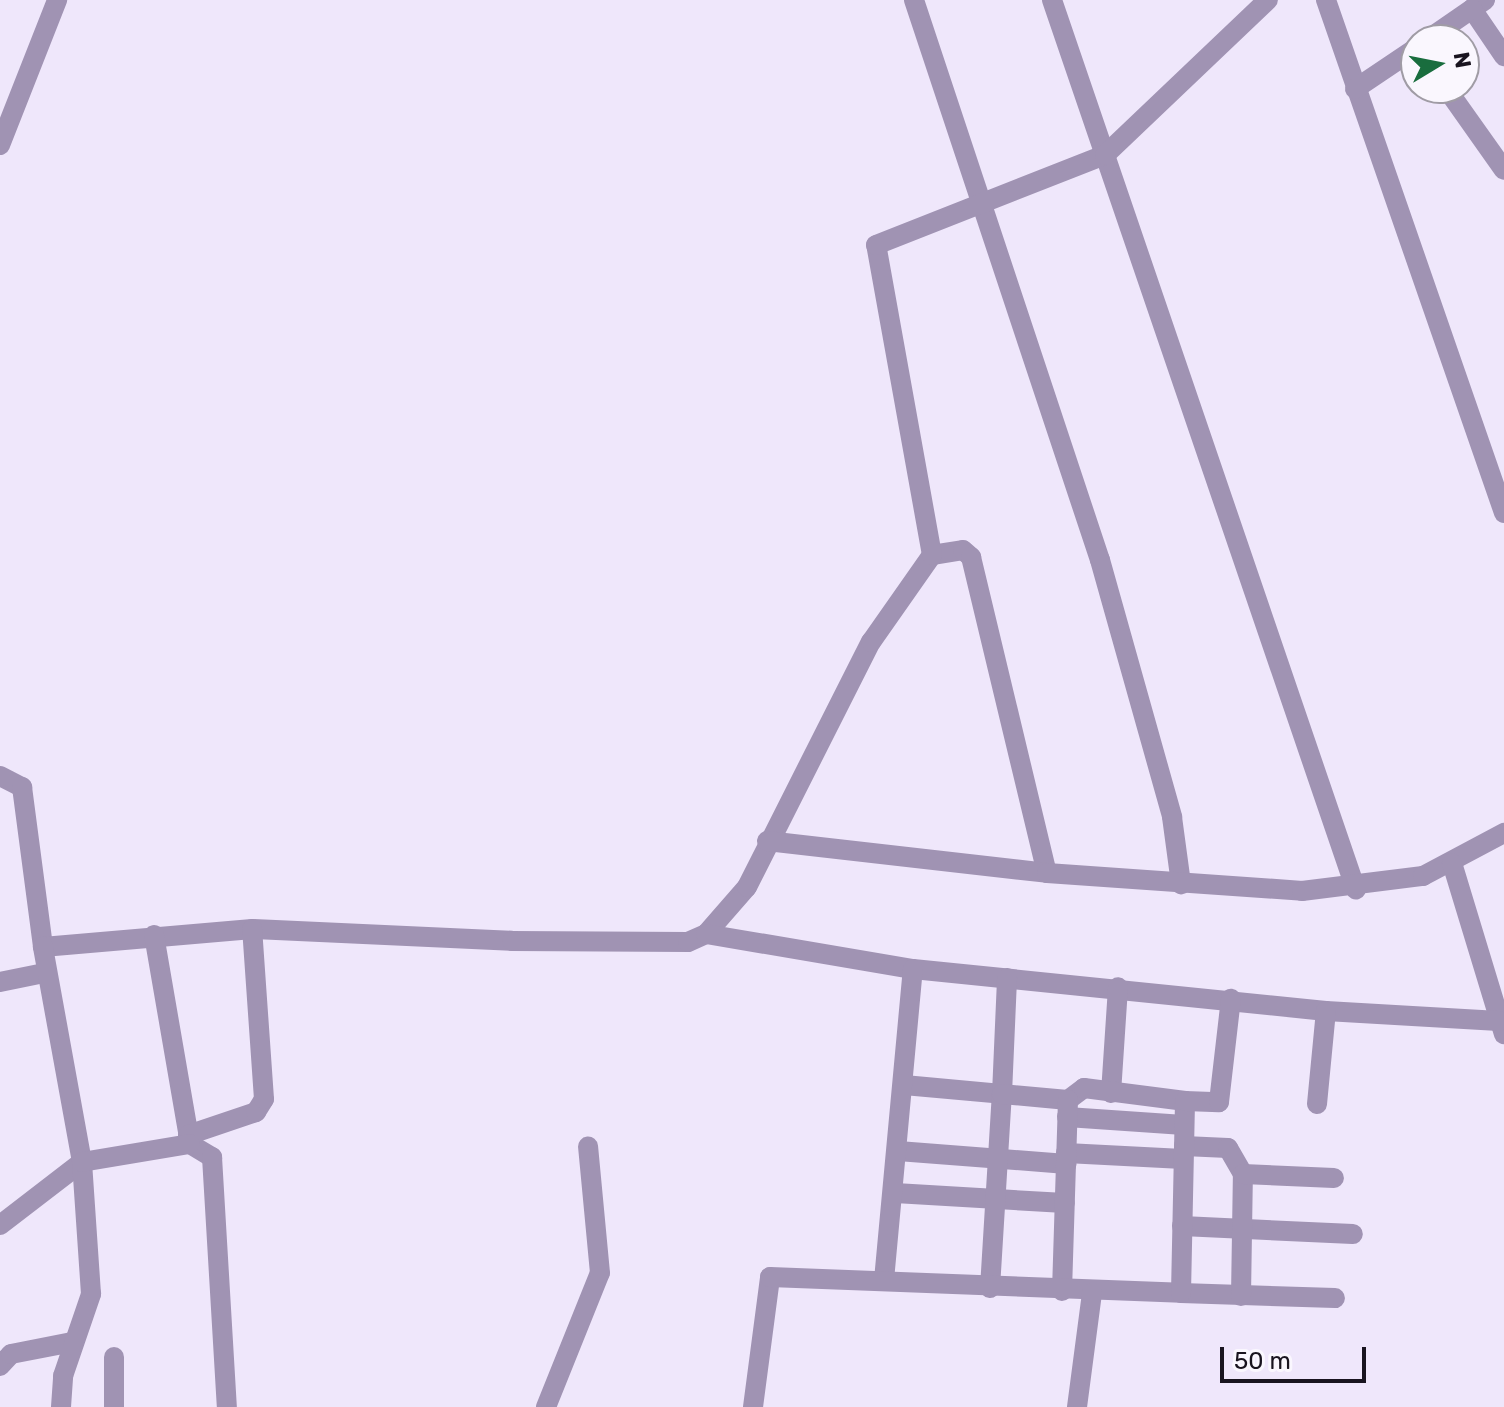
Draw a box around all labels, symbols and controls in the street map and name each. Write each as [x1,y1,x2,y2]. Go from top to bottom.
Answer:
north arrow [1400,24,1480,104]
text: N [1447,50,1477,70]
scale bar [1224,1331,1370,1381]
text: 50 m [1234,1347,1291,1375]

